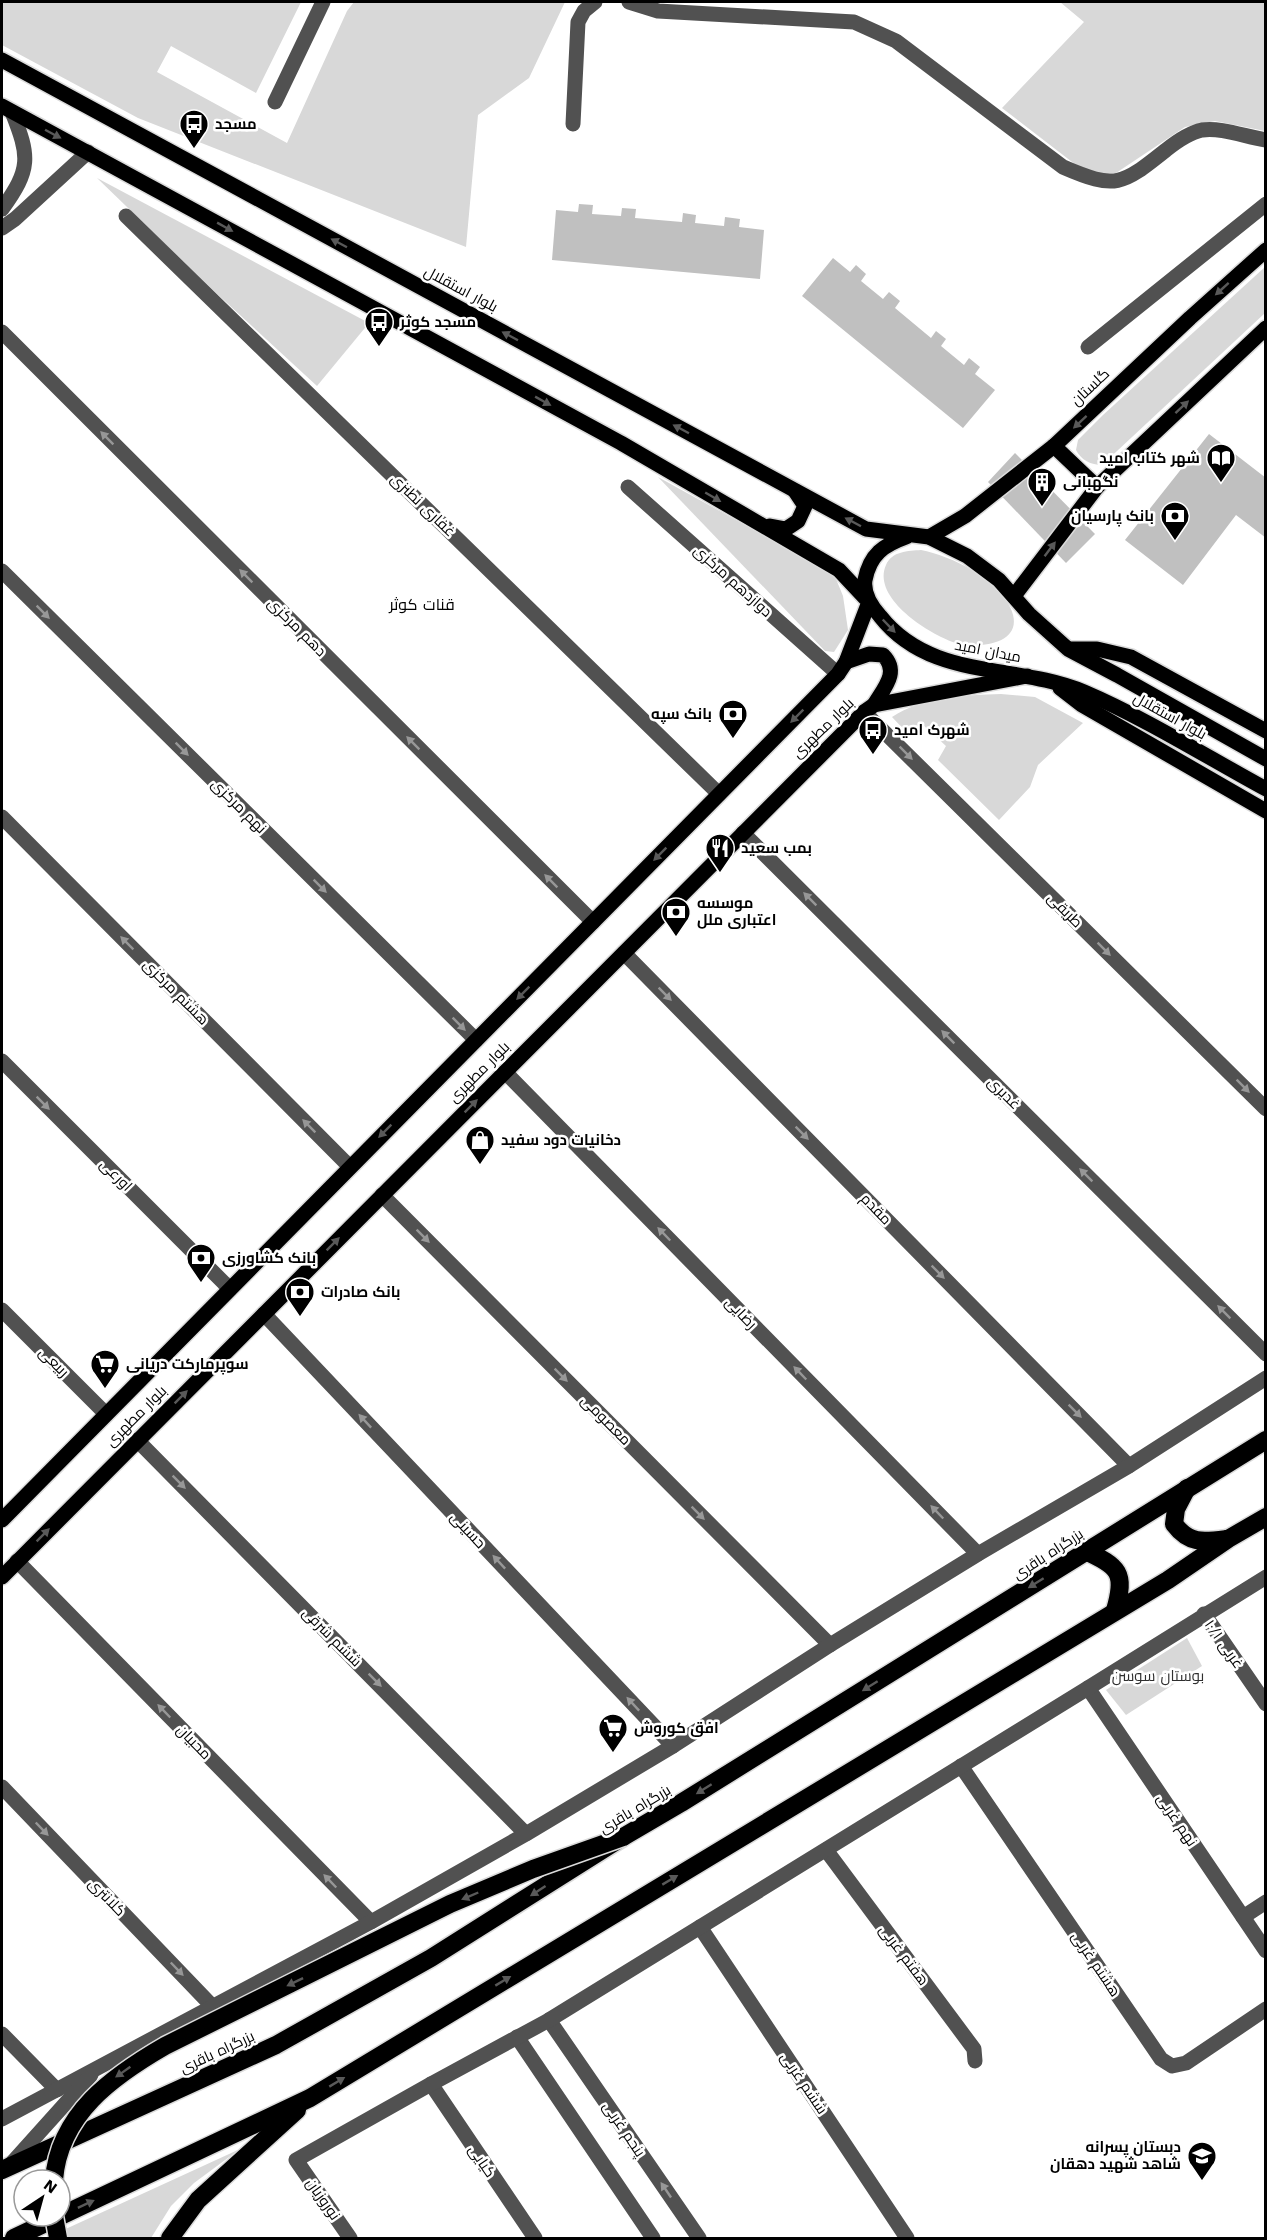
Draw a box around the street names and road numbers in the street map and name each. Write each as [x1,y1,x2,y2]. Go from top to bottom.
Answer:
street label: بلوار استقلال [421,262,501,316]
street label: گلستان [1067,365,1114,410]
street label: غفاری نطنزی [386,470,459,541]
street label: دوازدهم مرکزی [690,541,776,622]
street label: دهم مرکزی [263,594,330,661]
street label: میدان امید [953,636,1023,667]
street label: بلوار استقلال [1130,689,1210,743]
street label: بلوار مطهری [788,694,858,763]
street label: نهم مرکزی [207,775,270,838]
street label: طریقی [1043,889,1086,932]
street label: هشتم مرکزی [139,955,213,1029]
street label: بلوار مطهری [445,1038,514,1107]
street label: غدیری [983,1073,1024,1114]
street label: اورعی [95,1155,136,1196]
street label: مقدم [856,1190,895,1229]
street label: رضایی [721,1293,761,1334]
street label: ربیعی [34,1343,73,1382]
street label: بلوار مطهری [102,1382,171,1451]
street label: معصومی [576,1391,635,1450]
street label: حسینی [446,1508,489,1553]
street label: بزرگراه باقری [1009,1525,1087,1584]
street label: ششم شرقی [298,1604,365,1671]
street label: ۱۰/۱ غربی [1200,1616,1247,1672]
street label: محبیان [172,1721,215,1764]
street label: بزرگراه باقری [596,1781,675,1838]
street label: نهم غربی [1152,1790,1201,1850]
street label: کلانتری [84,1874,129,1920]
street label: هفتم غربی [874,1921,933,1990]
street label: هشتم غربی [1067,1928,1124,2001]
street label: بزرگراه باقری [177,2027,258,2078]
street label: ششم غربی [776,2049,831,2118]
street label: پنجم غربی [598,2098,649,2161]
street label: کیایی [464,2141,499,2181]
street label: نوروزیان [301,2175,344,2224]

